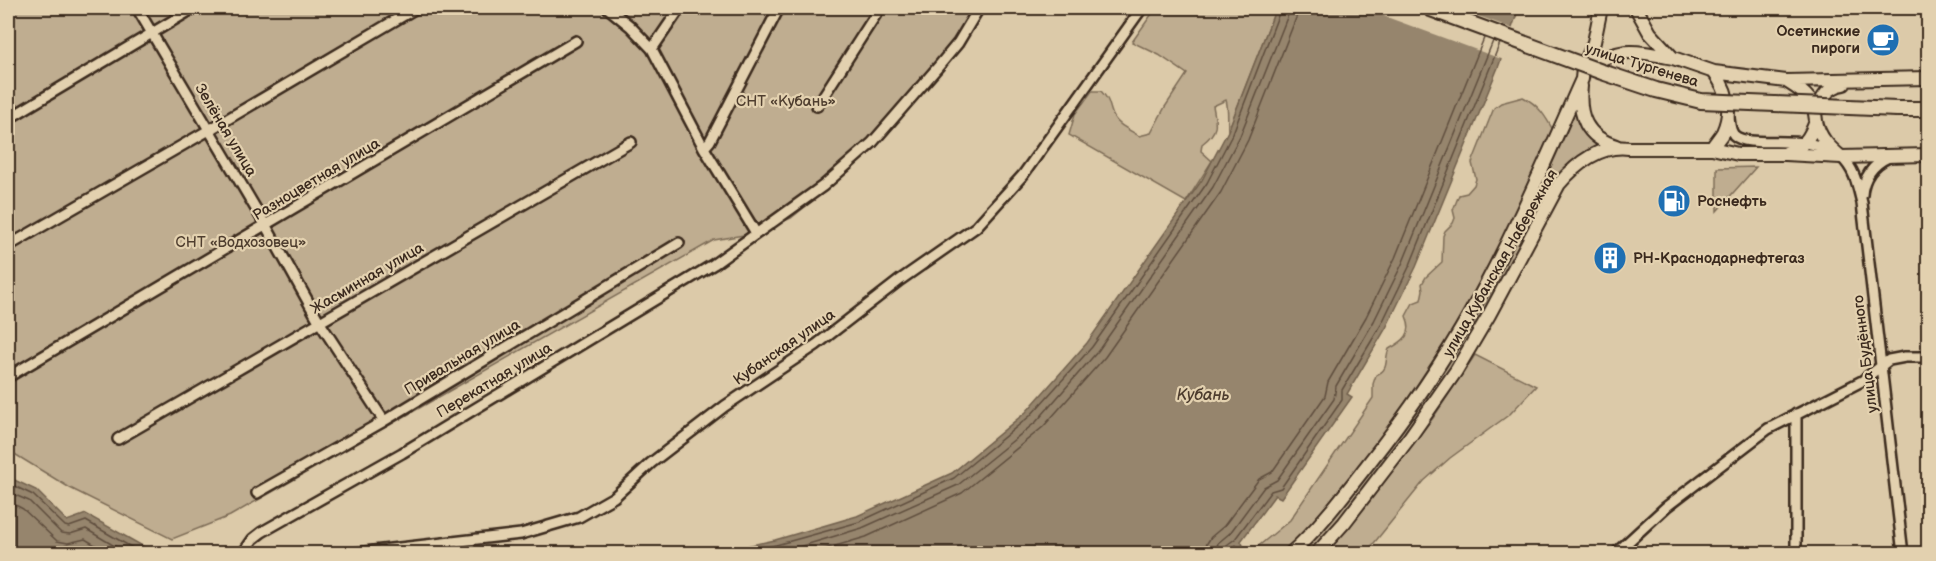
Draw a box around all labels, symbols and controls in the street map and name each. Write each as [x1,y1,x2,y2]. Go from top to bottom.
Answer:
place label: Осетинские пироги [1776,22,1860,58]
cafe icon: Осетинские пироги [1865,22,1901,58]
street label: улица Тургенева [1583,39,1701,92]
street label: Зелёная улица [190,80,261,180]
park label: СНТ «Кубань» [736,92,836,111]
street label: Разноцветная улица [249,134,383,225]
street label: улица Кубанская Набережная [1439,166,1562,360]
fuel station icon: Роснефть [1656,183,1692,219]
place label: Роснефть [1697,192,1767,211]
park label: СНТ «Водхозовец» [176,233,306,252]
street label: Жасминная улица [307,238,427,319]
building icon: РН-Краснодарнефтегаз [1592,240,1628,276]
place label: РН-Краснодарнефтегаз [1633,249,1805,268]
street label: улица Будённого [1849,294,1882,414]
street label: Кубанская улица [730,305,839,390]
street label: Привальная улица [401,315,524,400]
street label: Перекатная улица [433,338,555,422]
water label: Кубань [1177,386,1230,405]

